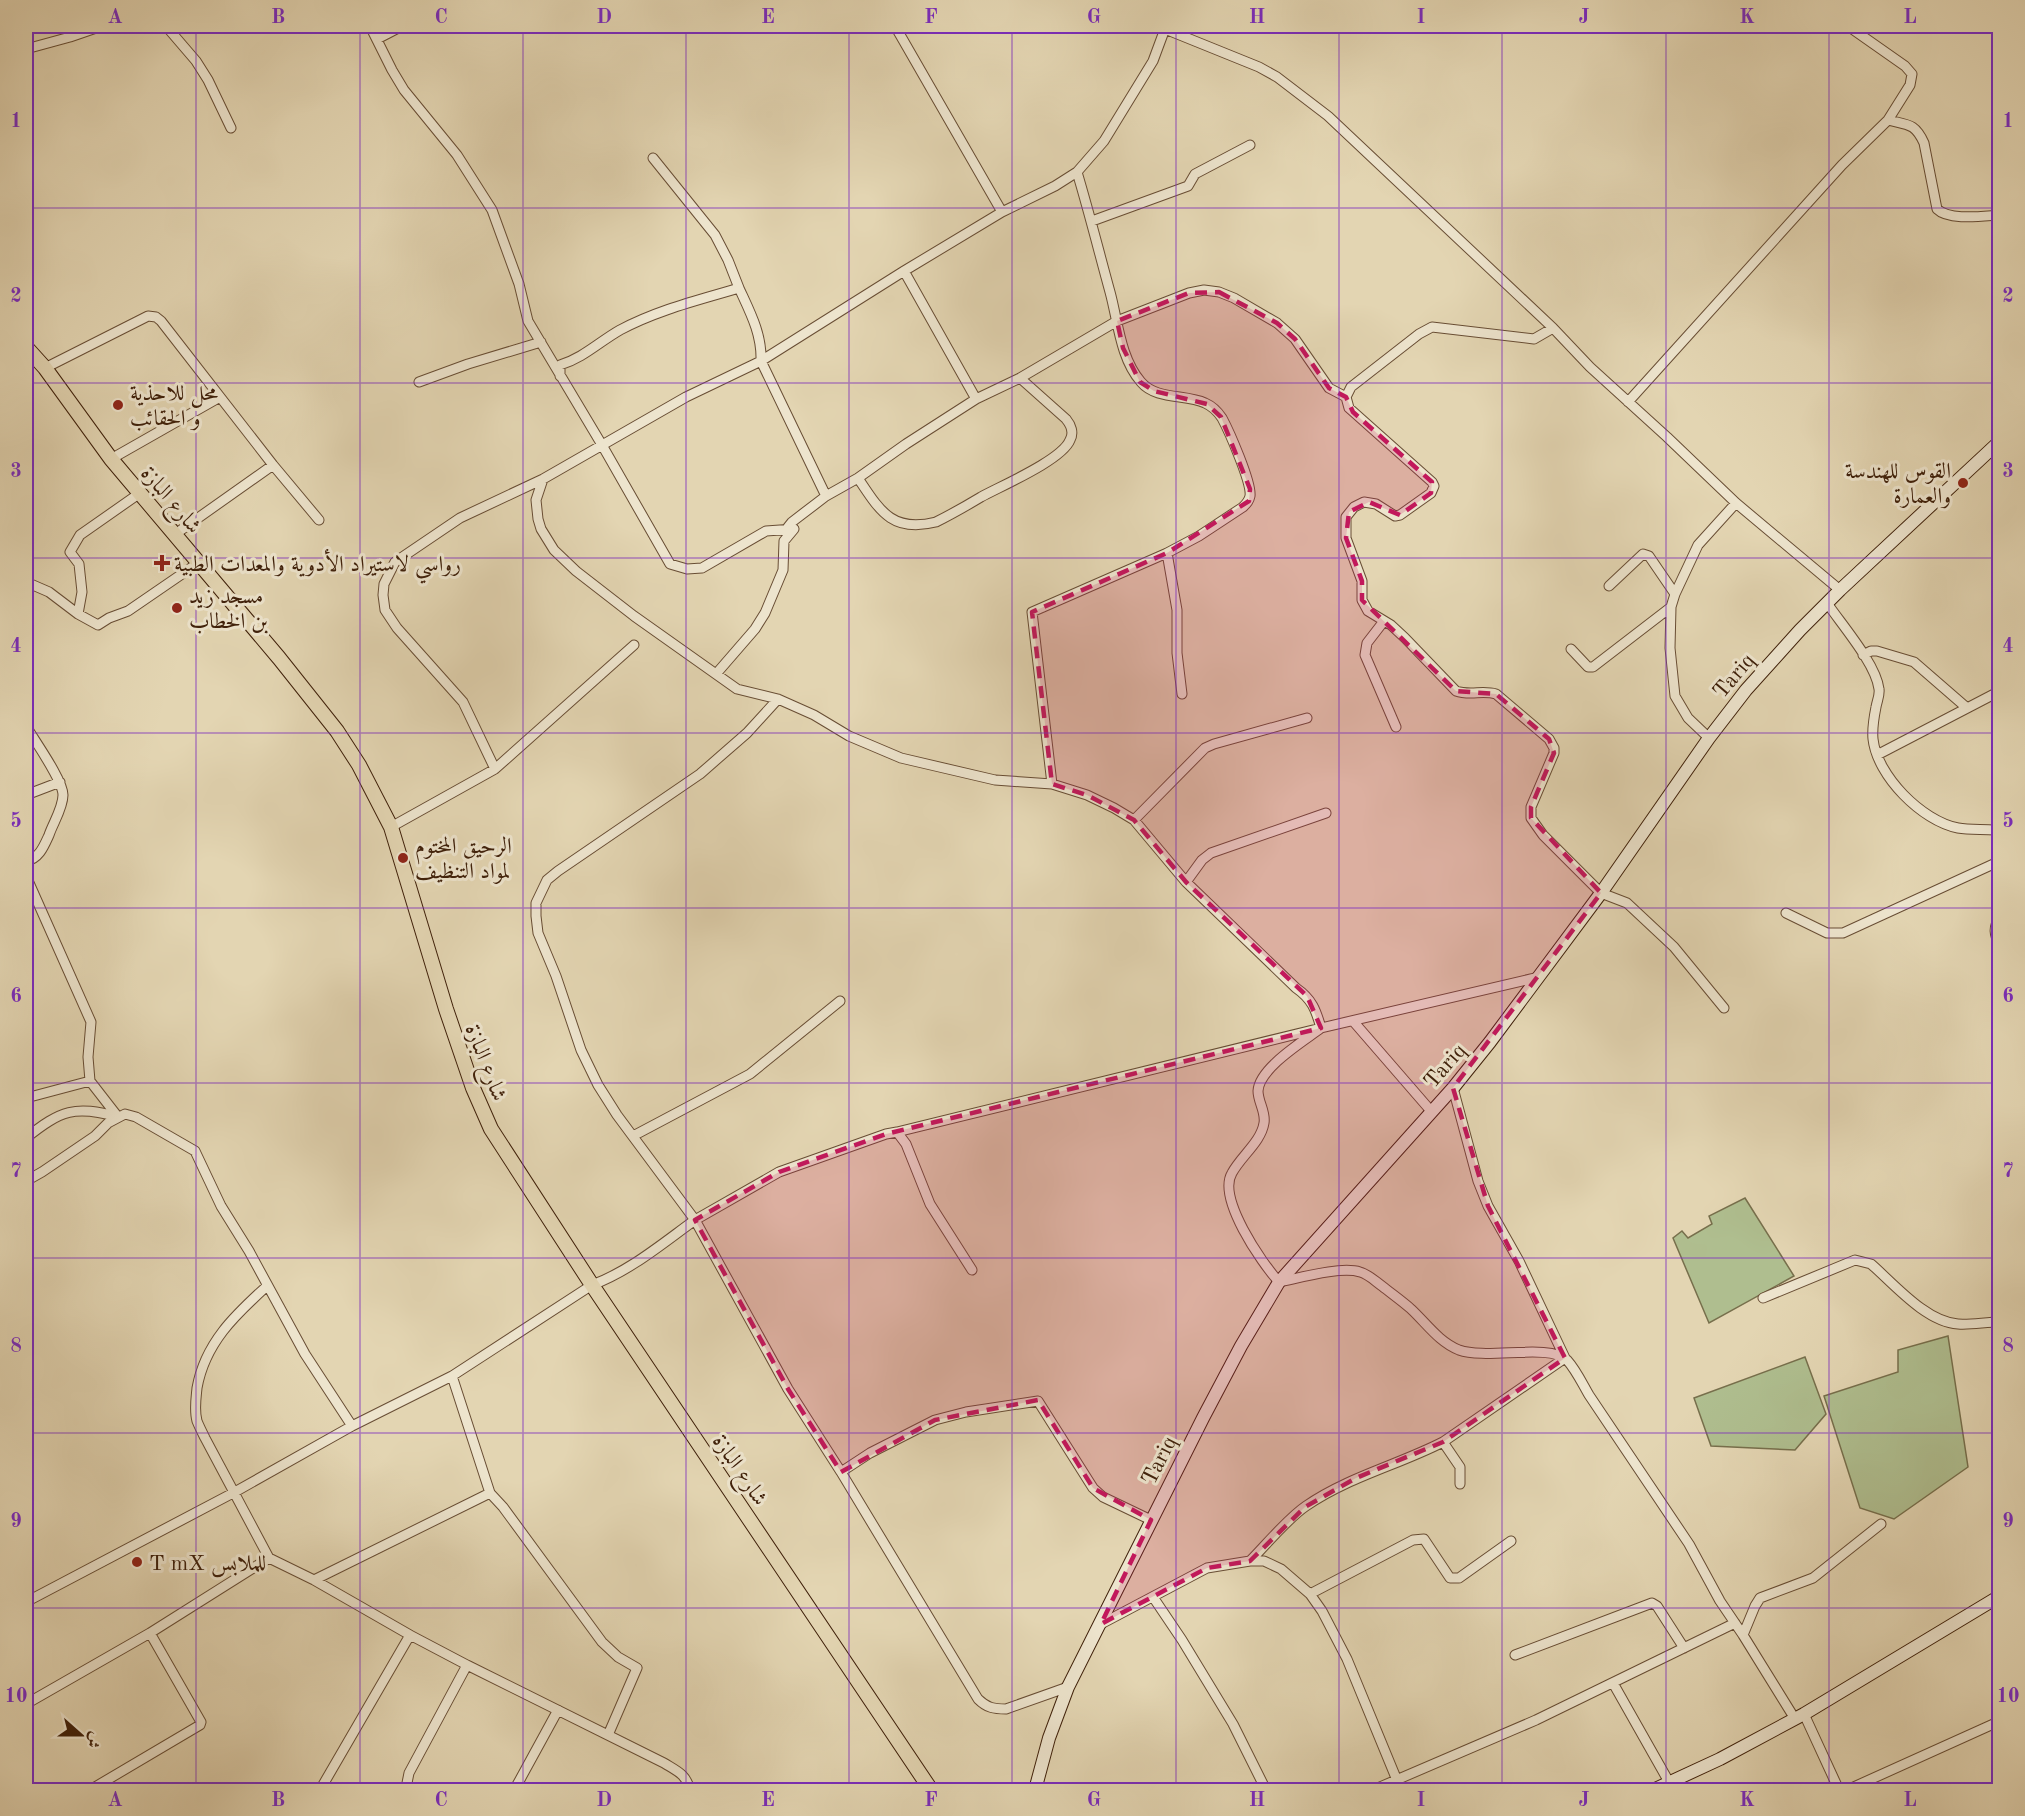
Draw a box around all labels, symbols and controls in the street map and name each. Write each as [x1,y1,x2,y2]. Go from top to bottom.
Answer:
text: A [107,8,123,28]
text: B [271,8,285,28]
text: C [434,8,448,28]
text: D [596,8,612,28]
text: E [761,8,775,28]
text: F [924,8,938,28]
text: G [1087,8,1101,28]
text: H [1249,8,1265,28]
text: I [1417,8,1425,28]
text: J [1579,8,1590,28]
text: K [1739,8,1755,28]
text: L [1903,8,1917,28]
text: 1 [10,112,22,132]
text: 1 [2002,112,2014,132]
text: 2 [10,287,22,307]
text: 2 [2002,287,2014,307]
place label: محل للاحذية و الحقائب [130,383,219,431]
marker: محل للاحذية و الحقائب [111,398,125,412]
place label: القوس للهندسة والعمارة [1845,461,1951,509]
text: 3 [10,462,22,482]
street label: شارع البازة [132,462,205,542]
text: 3 [2002,462,2014,482]
marker: القوس للهندسة والعمارة [1956,476,1970,490]
place label: رواسي لاستيراد الأدوية والمعدات الطبية [174,548,461,584]
marker: رواسي لاستيراد الأدوية والمعدات الطبية [155,556,169,570]
place label: مسجد زيد بن الخطاب [189,586,268,634]
marker: مسجد زيد بن الخطاب [170,601,184,615]
text: 4 [10,637,22,657]
text: 4 [2002,637,2014,657]
street label: Tariq [1710,650,1759,703]
text: 5 [10,811,22,832]
text: 5 [2002,811,2014,832]
place label: الرحيق المختوم لمواد التنظيف [415,836,512,884]
marker: الرحيق المختوم لمواد التنظيف [396,851,410,865]
text: 6 [10,987,22,1007]
text: 6 [2002,987,2014,1007]
street label: شارع البازة [455,1021,510,1106]
street label: Tariq [1420,1040,1471,1093]
text: 7 [10,1162,22,1182]
text: 7 [2002,1162,2014,1182]
text: 8 [10,1337,22,1357]
text: 8 [2002,1337,2014,1357]
street label: شارع البازة [703,1431,771,1513]
street label: Tariq [1138,1433,1181,1489]
text: 9 [10,1512,22,1532]
text: 9 [2002,1512,2014,1532]
place label: T mX للملابس [149,1553,266,1578]
marker: T mX للملابس [130,1555,144,1569]
text: 10 [4,1687,28,1707]
text: 10 [1996,1687,2020,1707]
north arrow [51,1705,111,1765]
text: ش [83,1729,103,1750]
text: A [107,1791,123,1811]
text: B [271,1791,285,1811]
text: C [434,1791,448,1811]
text: D [596,1791,612,1811]
text: E [761,1791,775,1811]
text: F [924,1791,938,1811]
text: G [1087,1791,1101,1811]
text: H [1249,1791,1265,1811]
text: I [1417,1791,1425,1811]
text: J [1579,1791,1590,1811]
text: K [1739,1791,1755,1811]
text: L [1903,1791,1917,1811]

